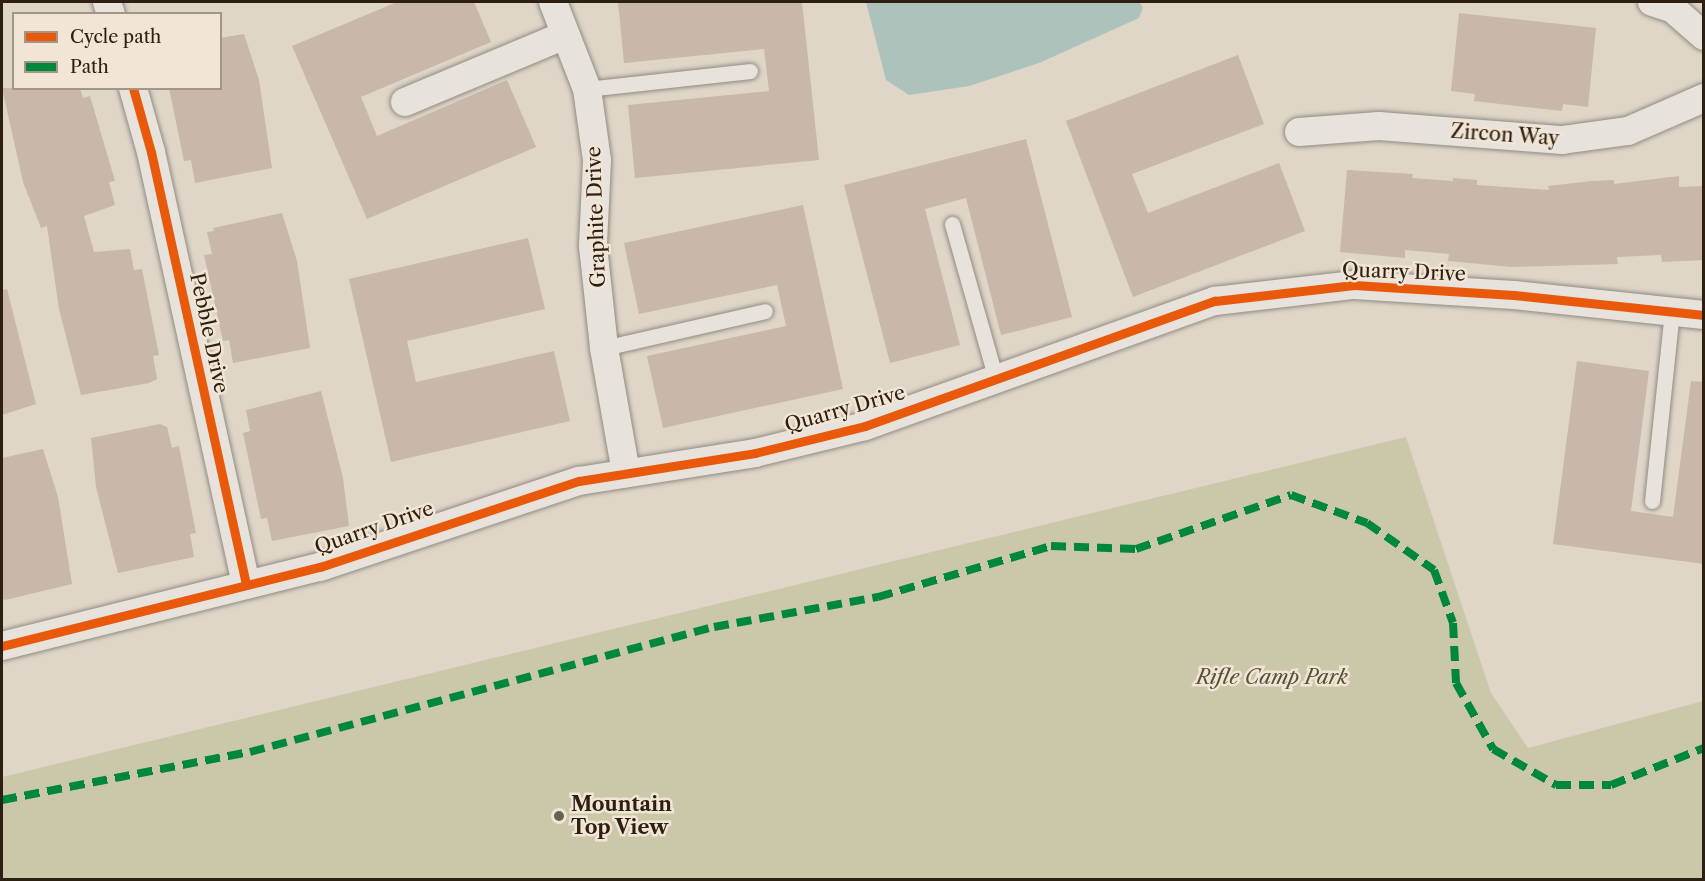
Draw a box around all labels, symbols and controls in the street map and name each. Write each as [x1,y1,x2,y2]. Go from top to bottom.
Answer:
legend [12,12,222,90]
text: Cycle path [70,26,161,48]
text: Path [70,56,109,78]
street label: Zircon Way [1449,119,1561,151]
street label: Graphite Drive [582,146,610,288]
street label: Quarry Drive [1341,258,1467,286]
street label: Pebble Drive [185,271,233,395]
street label: Quarry Drive [782,380,908,438]
street label: Quarry Drive [311,496,437,560]
park label: Rifle Camp Park [1196,665,1348,689]
place label: Mountain Top View [571,792,672,839]
marker: Mountain Top View [552,809,566,823]

